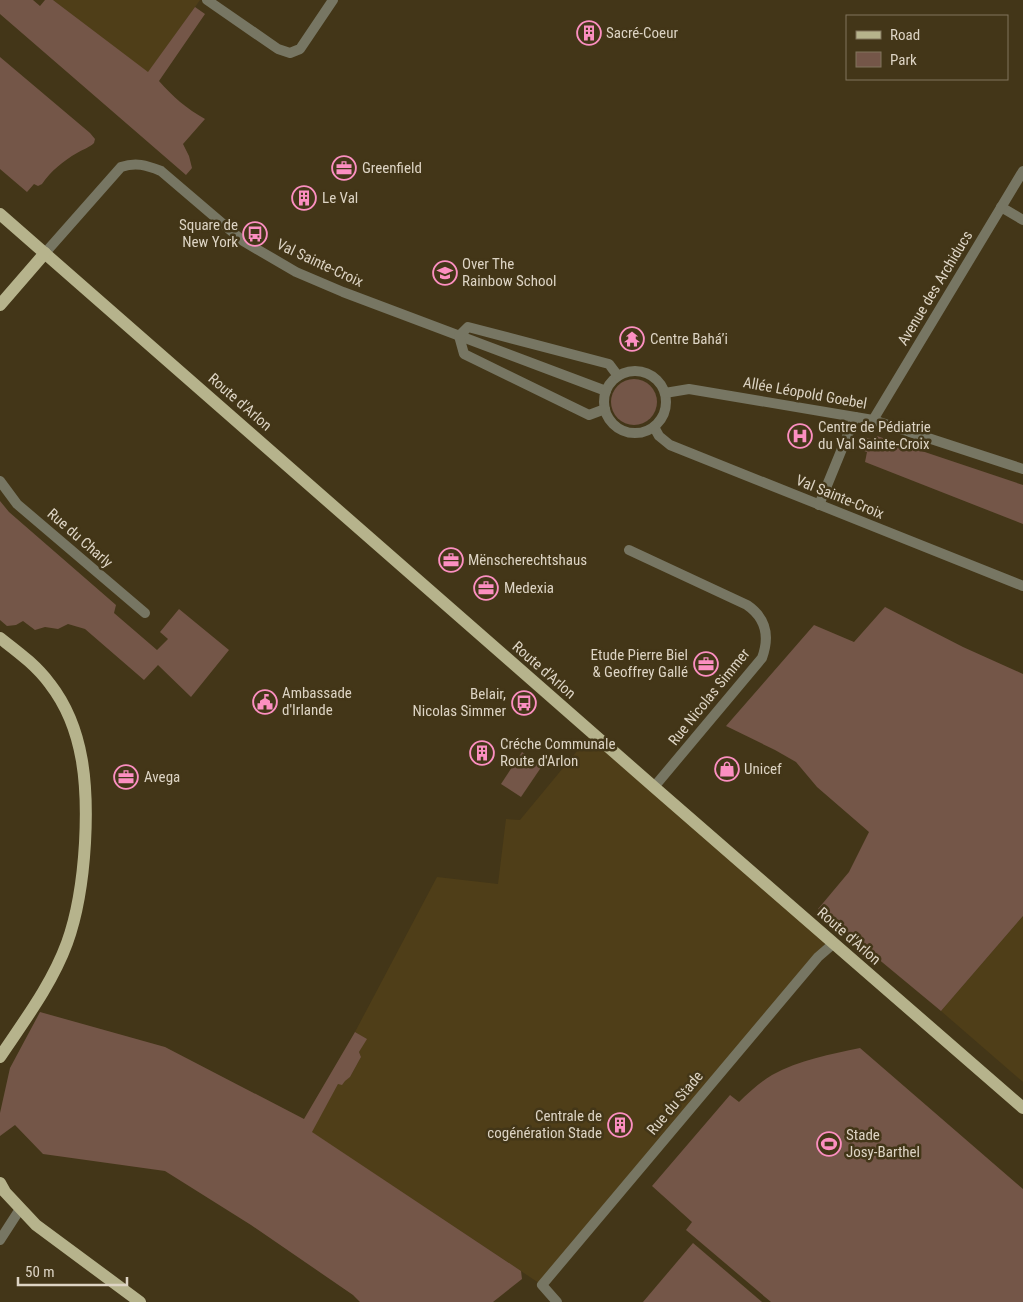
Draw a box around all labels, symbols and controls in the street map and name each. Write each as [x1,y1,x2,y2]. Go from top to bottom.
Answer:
legend [846,15,1008,80]
building icon: Sacré-Coeur [576,20,602,46]
place label: Sacré-Coeur [606,24,678,42]
text: Road [890,26,920,44]
text: Park [890,51,917,69]
office icon: Greenfield [331,155,357,181]
place label: Greenfield [362,159,422,177]
building icon: Le Val [291,185,317,211]
place label: Le Val [322,189,358,207]
place label: Square de New York [179,216,238,251]
bus stop icon: Square de New York [242,221,268,247]
street label: Avenue des Archiducs [894,227,976,349]
street label: Val Sainte-Croix [274,235,367,291]
place label: Over The Rainbow School [462,255,556,290]
school or university icon: Over The Rainbow School [432,260,458,286]
temple icon: Centre Bahá’i [619,326,645,352]
place label: Centre Bahá’i [650,330,728,348]
street label: Route d'Arlon [205,370,275,434]
street label: Allée Léopold Goebel [742,373,868,413]
place label: Centre de Pédiatrie du Val Sainte-Croix [818,418,931,453]
hospital icon: Centre de Pédiatrie du Val Sainte-Croix [787,423,813,449]
street label: Val Sainte-Croix [793,471,887,523]
street label: Rue du Charly [44,505,116,571]
office icon: Mënscherechtshaus [438,547,464,573]
place label: Mënscherechtshaus [468,551,587,569]
office icon: Medexia [473,575,499,601]
place label: Medexia [504,579,554,597]
street label: Route d'Arlon [509,638,579,702]
street label: Rue Nicolas Simmer [664,645,754,749]
place label: Etude Pierre Biel & Geoffrey Gallé [591,646,688,681]
office icon: Etude Pierre Biel & Geoffrey Gallé [693,651,719,677]
place label: Ambassade d'Irlande [282,684,352,719]
place label: Belair, Nicolas Simmer [412,685,506,720]
public building icon: Ambassade d'Irlande [252,689,278,715]
bus stop icon: Belair, Nicolas Simmer [511,690,537,716]
place label: Créche Communale Route d'Arlon [500,735,615,770]
building icon: Créche Communale Route d'Arlon [469,740,495,766]
shop icon: Unicef [714,756,740,782]
place label: Unicef [744,760,782,778]
office icon: Avega [113,764,139,790]
place label: Avega [144,768,180,786]
street label: Route d'Arlon [814,904,884,968]
street label: Rue du Stade [643,1067,707,1139]
place label: Centrale de cogénération Stade [487,1107,602,1142]
building icon: Centrale de cogénération Stade [607,1112,633,1138]
place label: Stade Josy-Barthel [846,1126,920,1161]
sports icon: Stade Josy-Barthel [816,1131,842,1157]
scale bar [18,1254,126,1286]
text: 50 m [25,1263,55,1281]

